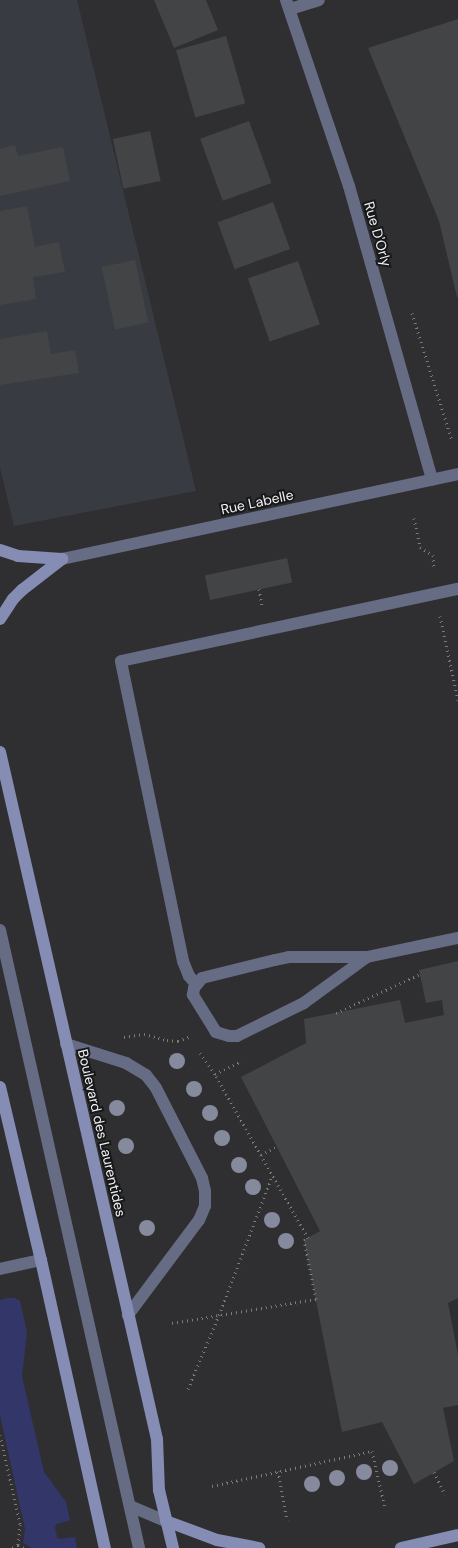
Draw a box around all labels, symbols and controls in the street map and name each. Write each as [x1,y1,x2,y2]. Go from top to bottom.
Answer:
street label: Rue D'Orly [361,200,395,268]
street label: Rue Labelle [219,486,295,518]
street label: Boulevard des Laurentides [75,1047,129,1219]

